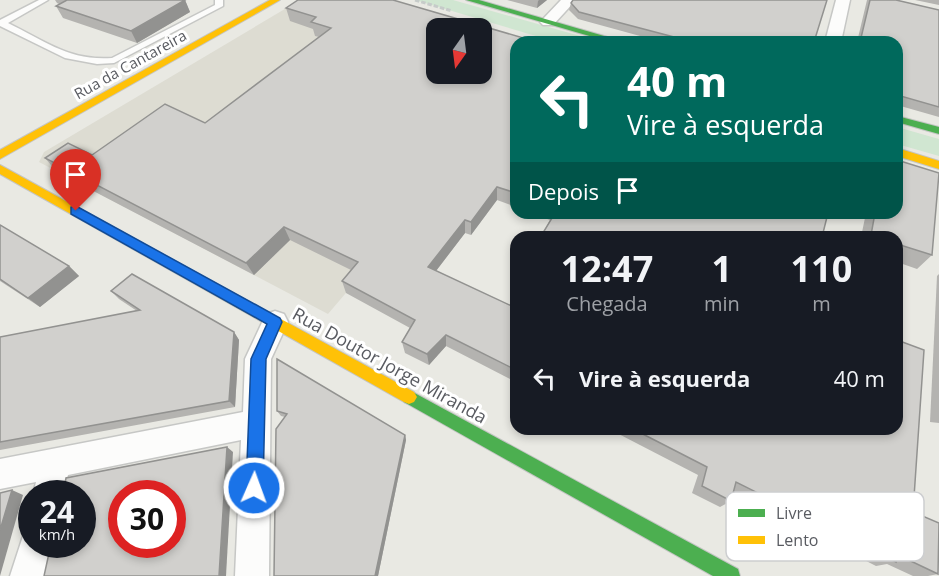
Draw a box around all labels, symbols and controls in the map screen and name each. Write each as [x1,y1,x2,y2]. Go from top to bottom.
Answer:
north arrow [426,18,492,84]
map controls [426,18,492,84]
street label: Rua da Cantareira [70,25,190,103]
text: 40 m [627,52,727,109]
icon: left [528,60,606,138]
text: Vire à esquerda [627,106,824,143]
pin [50,149,101,211]
icon: arrive [59,158,92,191]
icon: arrive [611,174,644,207]
text: Depois [528,176,599,206]
text: 12:47 [561,244,653,293]
text: 1 [712,244,732,293]
text: 110 [791,244,852,293]
text: Chegada [566,290,648,317]
text: min [704,290,740,317]
text: m [812,290,831,317]
street label: Rua Doutor Jorge Miranda [289,301,491,429]
icon: left [528,362,561,395]
text: Vire à esquerda [579,363,750,393]
text: 40 m [834,363,885,393]
position arrow [222,456,286,520]
speed limit sign: 30 [108,480,186,558]
text: 24 [40,491,74,532]
legend [726,492,924,561]
text: Livre [776,502,812,524]
text: km/h [39,524,75,544]
text: Lento [776,529,818,551]

